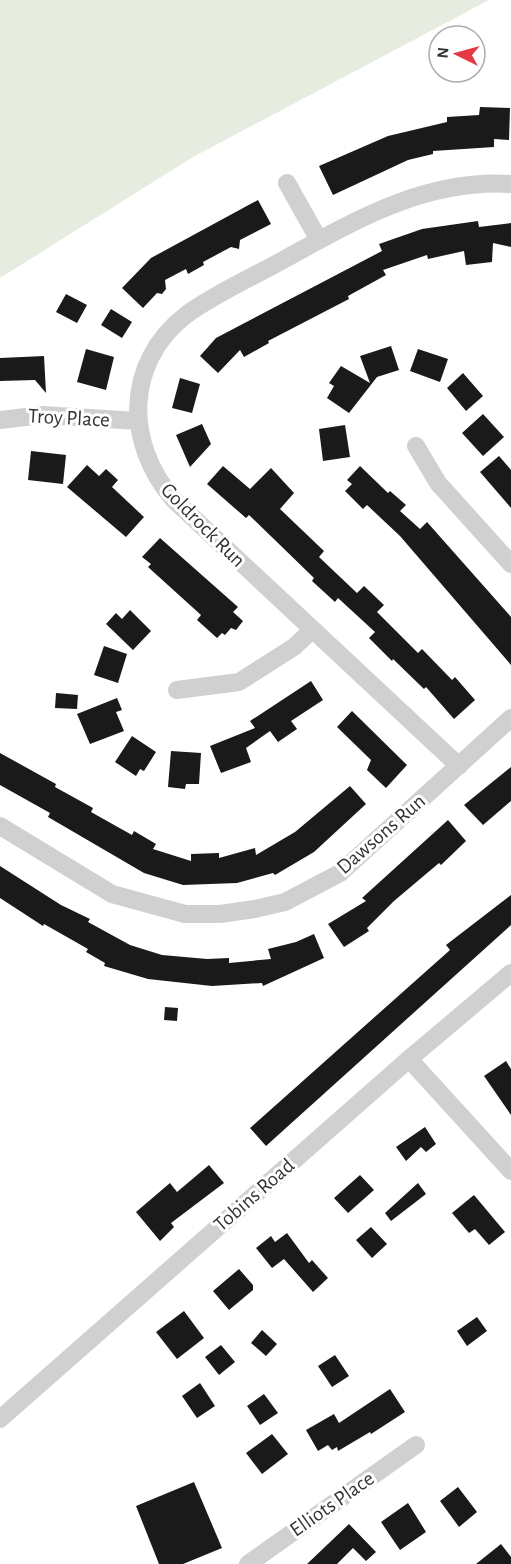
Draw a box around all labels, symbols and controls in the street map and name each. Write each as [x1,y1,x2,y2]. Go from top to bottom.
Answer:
north arrow [427,24,487,84]
text: N [435,47,452,59]
street label: Troy Place [28,405,110,431]
street label: Goldrock Run [157,479,249,571]
street label: Dawsons Run [333,790,429,878]
street label: Tobins Road [210,1155,298,1235]
street label: Elliots Place [286,1467,378,1541]

